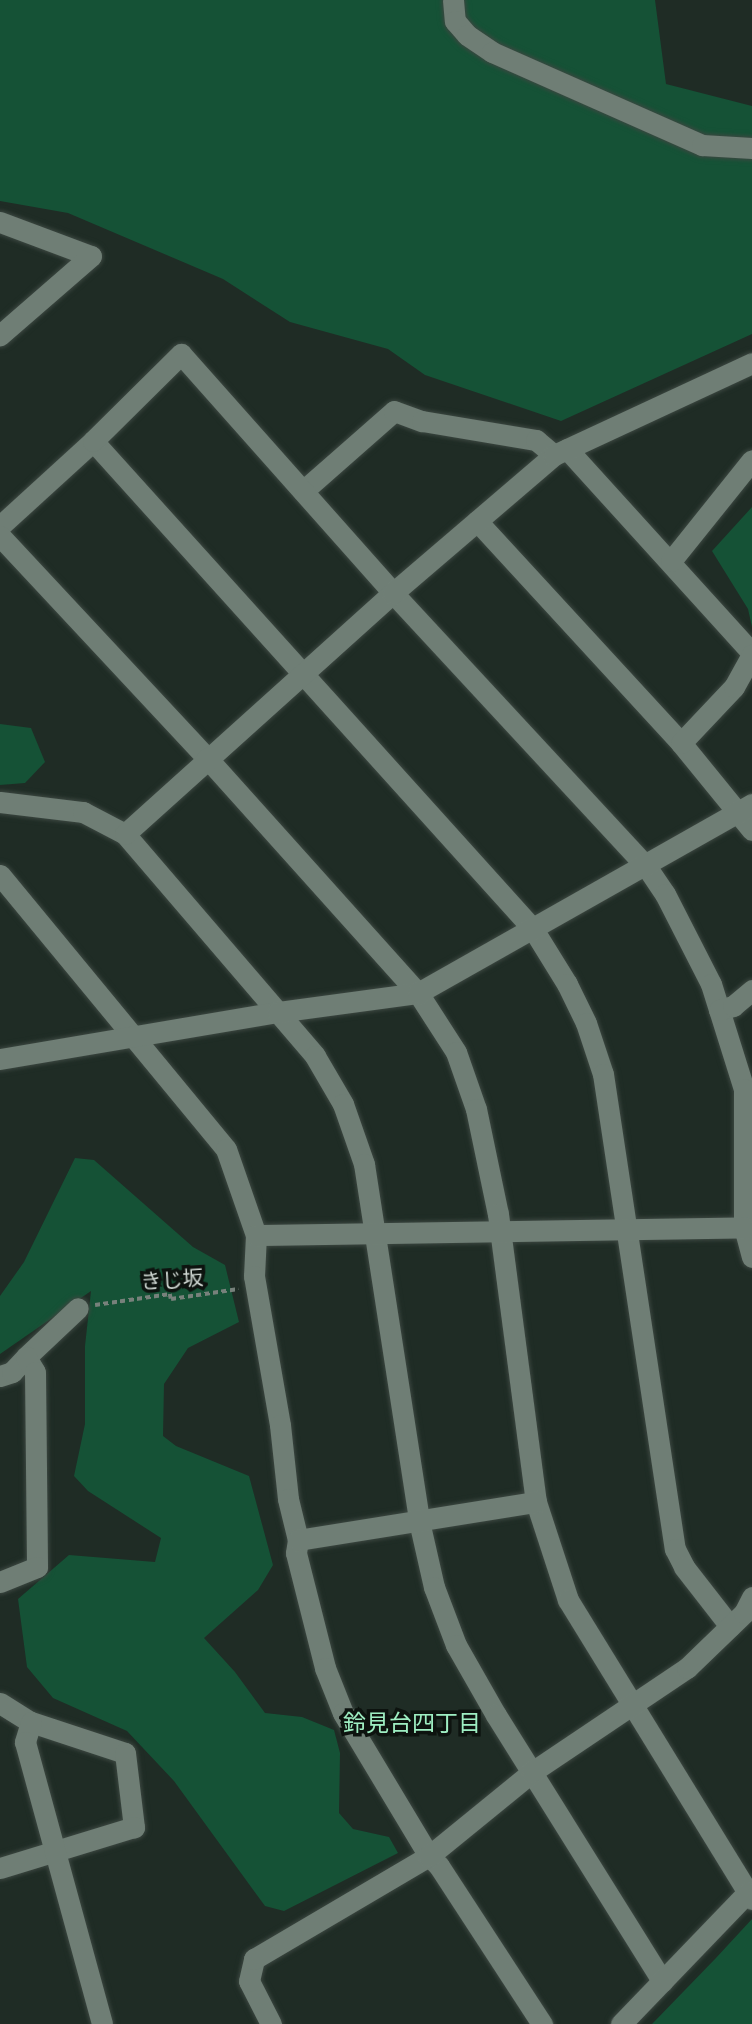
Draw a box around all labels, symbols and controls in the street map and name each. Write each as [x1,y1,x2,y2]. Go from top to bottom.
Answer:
street label: きじ坂 [140,1265,204,1295]
district label: 鈴見台四丁目 [343,1709,481,1737]

